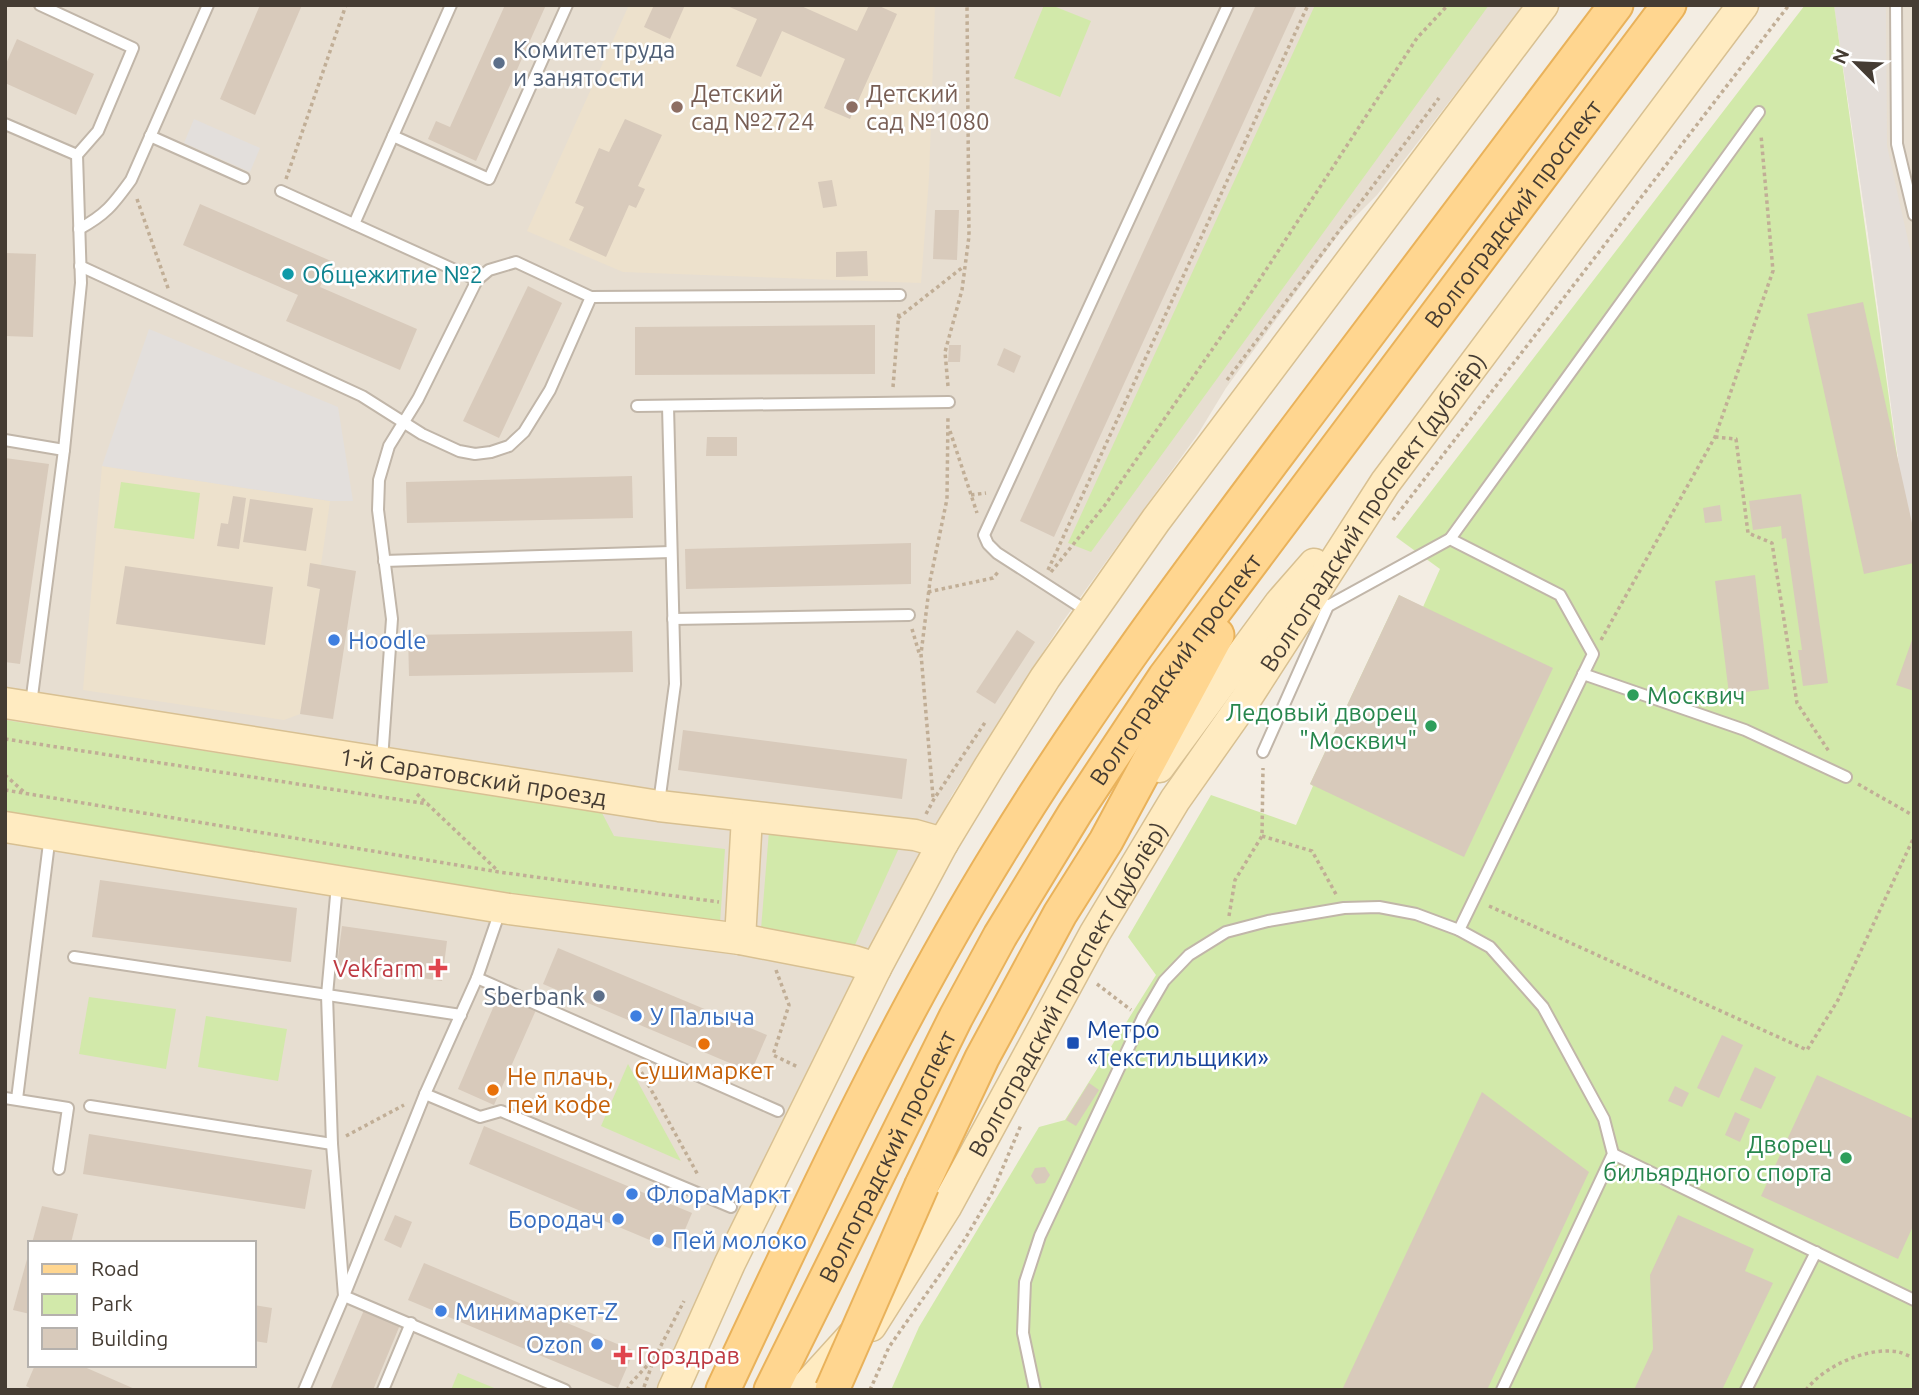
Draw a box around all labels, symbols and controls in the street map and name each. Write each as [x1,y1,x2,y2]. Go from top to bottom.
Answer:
north arrow [1821,28,1891,98]
place label: Комитет труда и занятости [513,36,675,91]
text: N [1828,45,1853,67]
marker: Комитет труда и занятости [491,55,507,71]
place label: Детский сад №2724 [691,80,815,135]
place label: Детский сад №1080 [866,80,990,135]
street label: Волгоградский проспект [1418,94,1607,333]
marker: Детский сад №2724 [669,99,685,115]
marker: Детский сад №1080 [844,99,860,115]
place label: Общежитие №2 [302,261,483,288]
marker: Общежитие №2 [280,266,296,282]
street label: Волгоградский проспект (дублёр) [1254,348,1491,676]
street label: Волгоградский проспект [1084,548,1267,790]
place label: Hoodle [348,627,426,654]
marker: Hoodle [326,632,342,648]
place label: Москвич [1647,682,1745,709]
marker: Москвич [1625,687,1641,703]
place label: Ледовый дворец "Москвич" [1226,699,1417,754]
marker: Ледовый дворец "Москвич" [1423,718,1439,734]
street label: 1-й Саратовский проезд [338,742,609,811]
street label: Волгоградский проспект (дублёр) [963,817,1172,1161]
place label: Vekfarm [333,955,424,982]
marker: Vekfarm [430,960,446,976]
place label: Sberbank [484,983,585,1010]
marker: Sberbank [591,988,607,1004]
place label: У Палыча [650,1003,755,1030]
marker: У Палыча [628,1008,644,1024]
place label: Метро «Текстильщики» [1087,1016,1269,1071]
street label: Волгоградский проспект [813,1025,961,1287]
marker: Метро «Текстильщики» [1065,1035,1081,1051]
marker: Сушимаркет [696,1036,712,1052]
place label: Сушимаркет [634,1057,774,1084]
place label: Не плачь, пей кофе [507,1063,614,1118]
marker: Не плачь, пей кофе [485,1082,501,1098]
place label: Дворец бильярдного спорта [1603,1131,1832,1186]
marker: Дворец бильярдного спорта [1838,1150,1854,1166]
place label: ФлораМаркт [646,1181,791,1208]
marker: ФлораМаркт [624,1186,640,1202]
place label: Бородач [508,1206,604,1233]
marker: Бородач [610,1211,626,1227]
place label: Пей молоко [672,1227,807,1254]
marker: Пей молоко [650,1232,666,1248]
legend [28,1241,256,1367]
text: Road [91,1256,139,1280]
text: Park [91,1291,133,1315]
place label: Минимаркет-Z [455,1298,618,1325]
marker: Минимаркет-Z [433,1303,449,1319]
text: Building [91,1326,168,1350]
place label: Ozon [526,1331,583,1358]
marker: Ozon [589,1336,605,1352]
place label: Горздрав [637,1342,740,1369]
marker: Горздрав [615,1347,631,1363]

